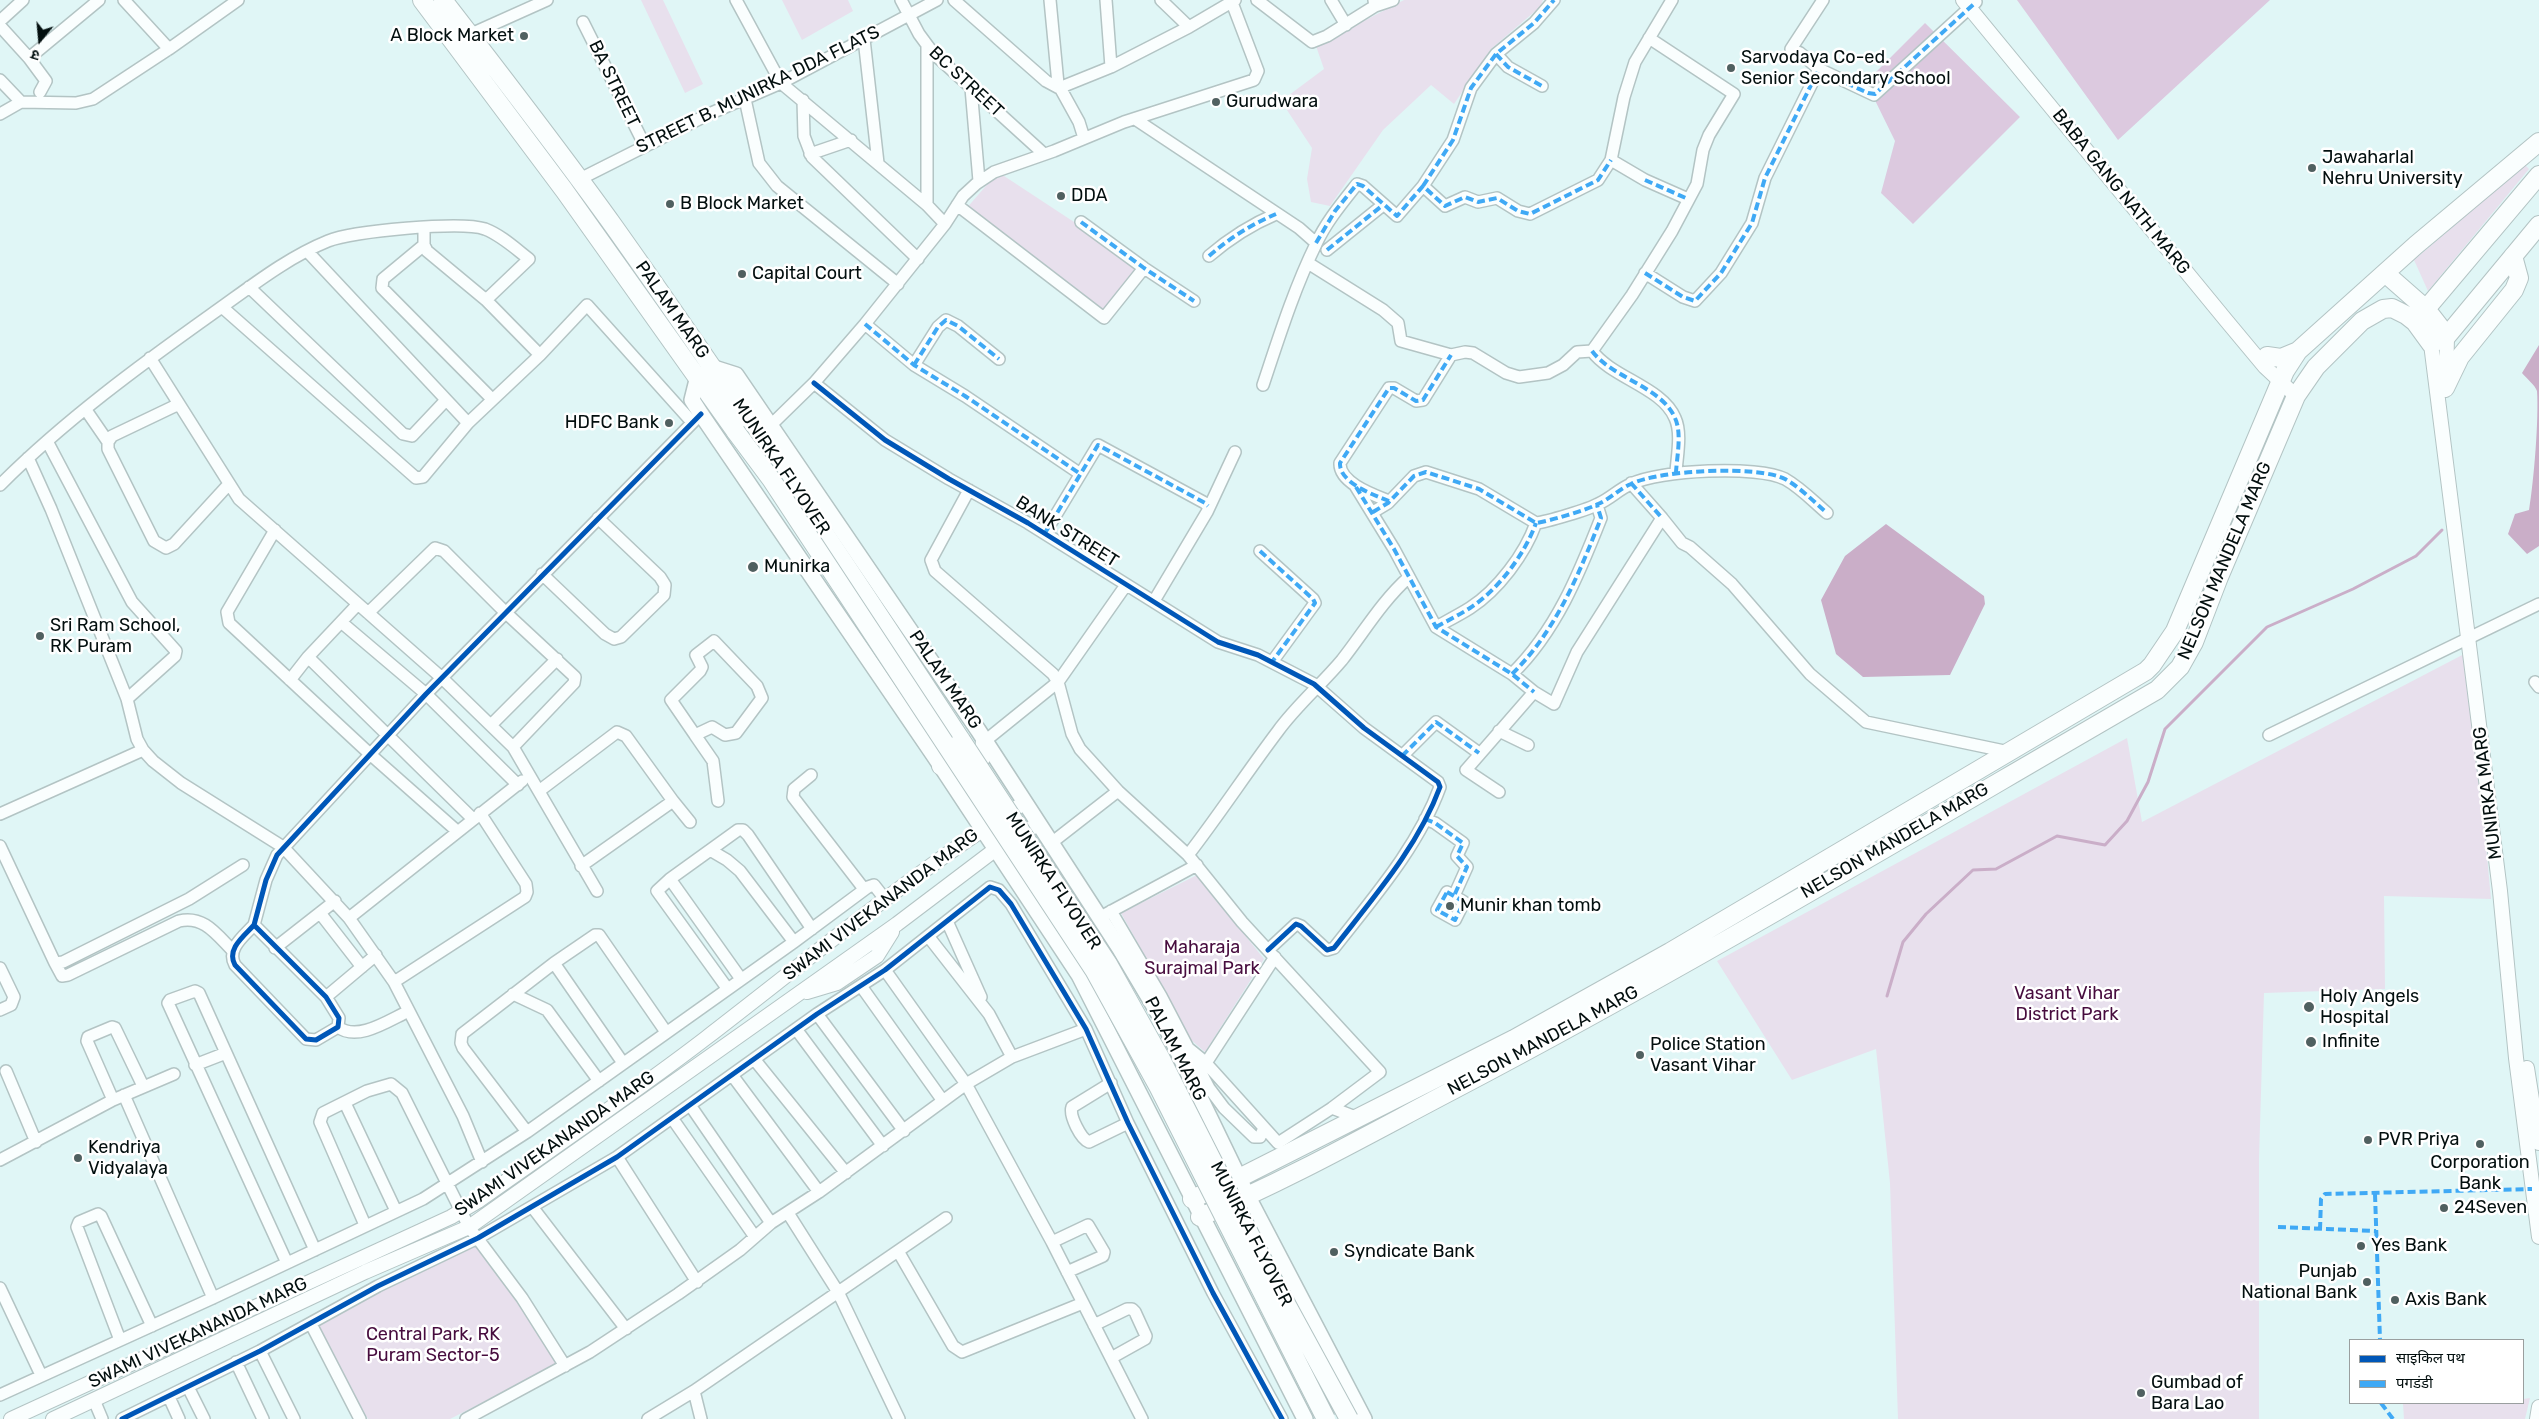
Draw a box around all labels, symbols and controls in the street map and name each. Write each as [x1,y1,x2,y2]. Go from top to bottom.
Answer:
north arrow [15,15,65,65]
street label: STREET B, MUNIRKA DDA FLATS [633,22,883,158]
place label: A Block Market [390,25,514,47]
marker: A Block Market [518,30,530,42]
street label: BA STREET [584,37,644,131]
street label: BC STREET [924,42,1008,122]
text: उ [29,45,42,64]
place label: Sarvodaya Co-ed. Senior Secondary School [1741,47,1951,90]
marker: Sarvodaya Co-ed. Senior Secondary School [1725,62,1737,74]
place label: Gurudwara [1226,91,1318,113]
marker: Gurudwara [1210,96,1222,108]
street label: BABA GANG NATH MARG [2048,105,2194,279]
place label: Jawaharlal Nehru University [2322,147,2463,190]
marker: Jawaharlal Nehru University [2306,162,2318,174]
place label: DDA [1071,185,1108,207]
marker: DDA [1055,190,1067,202]
place label: B Block Market [680,193,804,215]
marker: B Block Market [664,198,676,210]
street label: PALAM MARG [630,257,714,363]
place label: Capital Court [752,263,862,285]
marker: Capital Court [736,268,748,280]
street label: MUNIRKA FLYOVER [727,395,835,539]
place label: HDFC Bank [565,412,659,434]
marker: HDFC Bank [663,417,675,429]
street label: NELSON MANDELA MARG [2173,459,2277,663]
street label: BANK STREET [1012,492,1122,572]
place label: Munirka [764,556,830,578]
marker: Munirka [746,560,760,574]
place label: Sri Ram School, RK Puram [50,615,181,658]
street label: PALAM MARG [904,627,986,733]
marker: Sri Ram School, RK Puram [34,630,46,642]
street label: MUNIRKA MARG [2469,725,2507,861]
street label: NELSON MANDELA MARG [1797,778,1993,904]
street label: MUNIRKA FLYOVER [1000,808,1106,954]
street label: SWAMI VIVEKANANDA MARG [779,824,983,986]
place label: Munir khan tomb [1460,895,1601,917]
marker: Munir khan tomb [1444,900,1456,912]
park label: Maharaja Surajmal Park [1144,937,1260,980]
street label: NELSON MANDELA MARG [1444,981,1642,1101]
park label: Vasant Vihar District Park [2014,983,2120,1026]
place label: Holy Angels Hospital [2320,986,2419,1028]
street label: PALAM MARG [1139,993,1211,1105]
marker: Holy Angels Hospital [2302,1000,2316,1014]
place label: Infinite [2322,1031,2380,1053]
place label: Police Station Vasant Vihar [1650,1034,1766,1076]
marker: Infinite [2304,1035,2318,1049]
marker: Police Station Vasant Vihar [1634,1049,1646,1061]
street label: SWAMI VIVEKANANDA MARG [451,1067,659,1221]
place label: PVR Priya [2378,1129,2459,1151]
marker: PVR Priya [2362,1134,2374,1146]
place label: Kendriya Vidyalaya [88,1137,168,1180]
marker: Corporation Bank [2474,1138,2486,1150]
marker: Kendriya Vidyalaya [72,1152,84,1164]
place label: Corporation Bank [2430,1152,2530,1194]
street label: MUNIRKA FLYOVER [1205,1158,1297,1310]
place label: 24Seven [2454,1197,2527,1219]
marker: 24Seven [2438,1202,2450,1214]
place label: Yes Bank [2371,1235,2447,1257]
marker: Yes Bank [2355,1240,2367,1252]
place label: Syndicate Bank [1344,1241,1475,1263]
marker: Syndicate Bank [1328,1246,1340,1258]
place label: Punjab National Bank [2241,1261,2357,1304]
street label: SWAMI VIVEKANANDA MARG [85,1273,311,1393]
marker: Punjab National Bank [2361,1276,2373,1288]
place label: Axis Bank [2405,1289,2487,1311]
marker: Axis Bank [2389,1294,2401,1306]
park label: Central Park, RK Puram Sector-5 [366,1324,500,1366]
legend [2349,1339,2524,1404]
text: साइकिल पथ [2396,1349,2465,1367]
place label: Gumbad of Bara Lao [2151,1372,2243,1415]
text: पगडंडी [2396,1374,2433,1392]
marker: Gumbad of Bara Lao [2135,1387,2147,1399]

